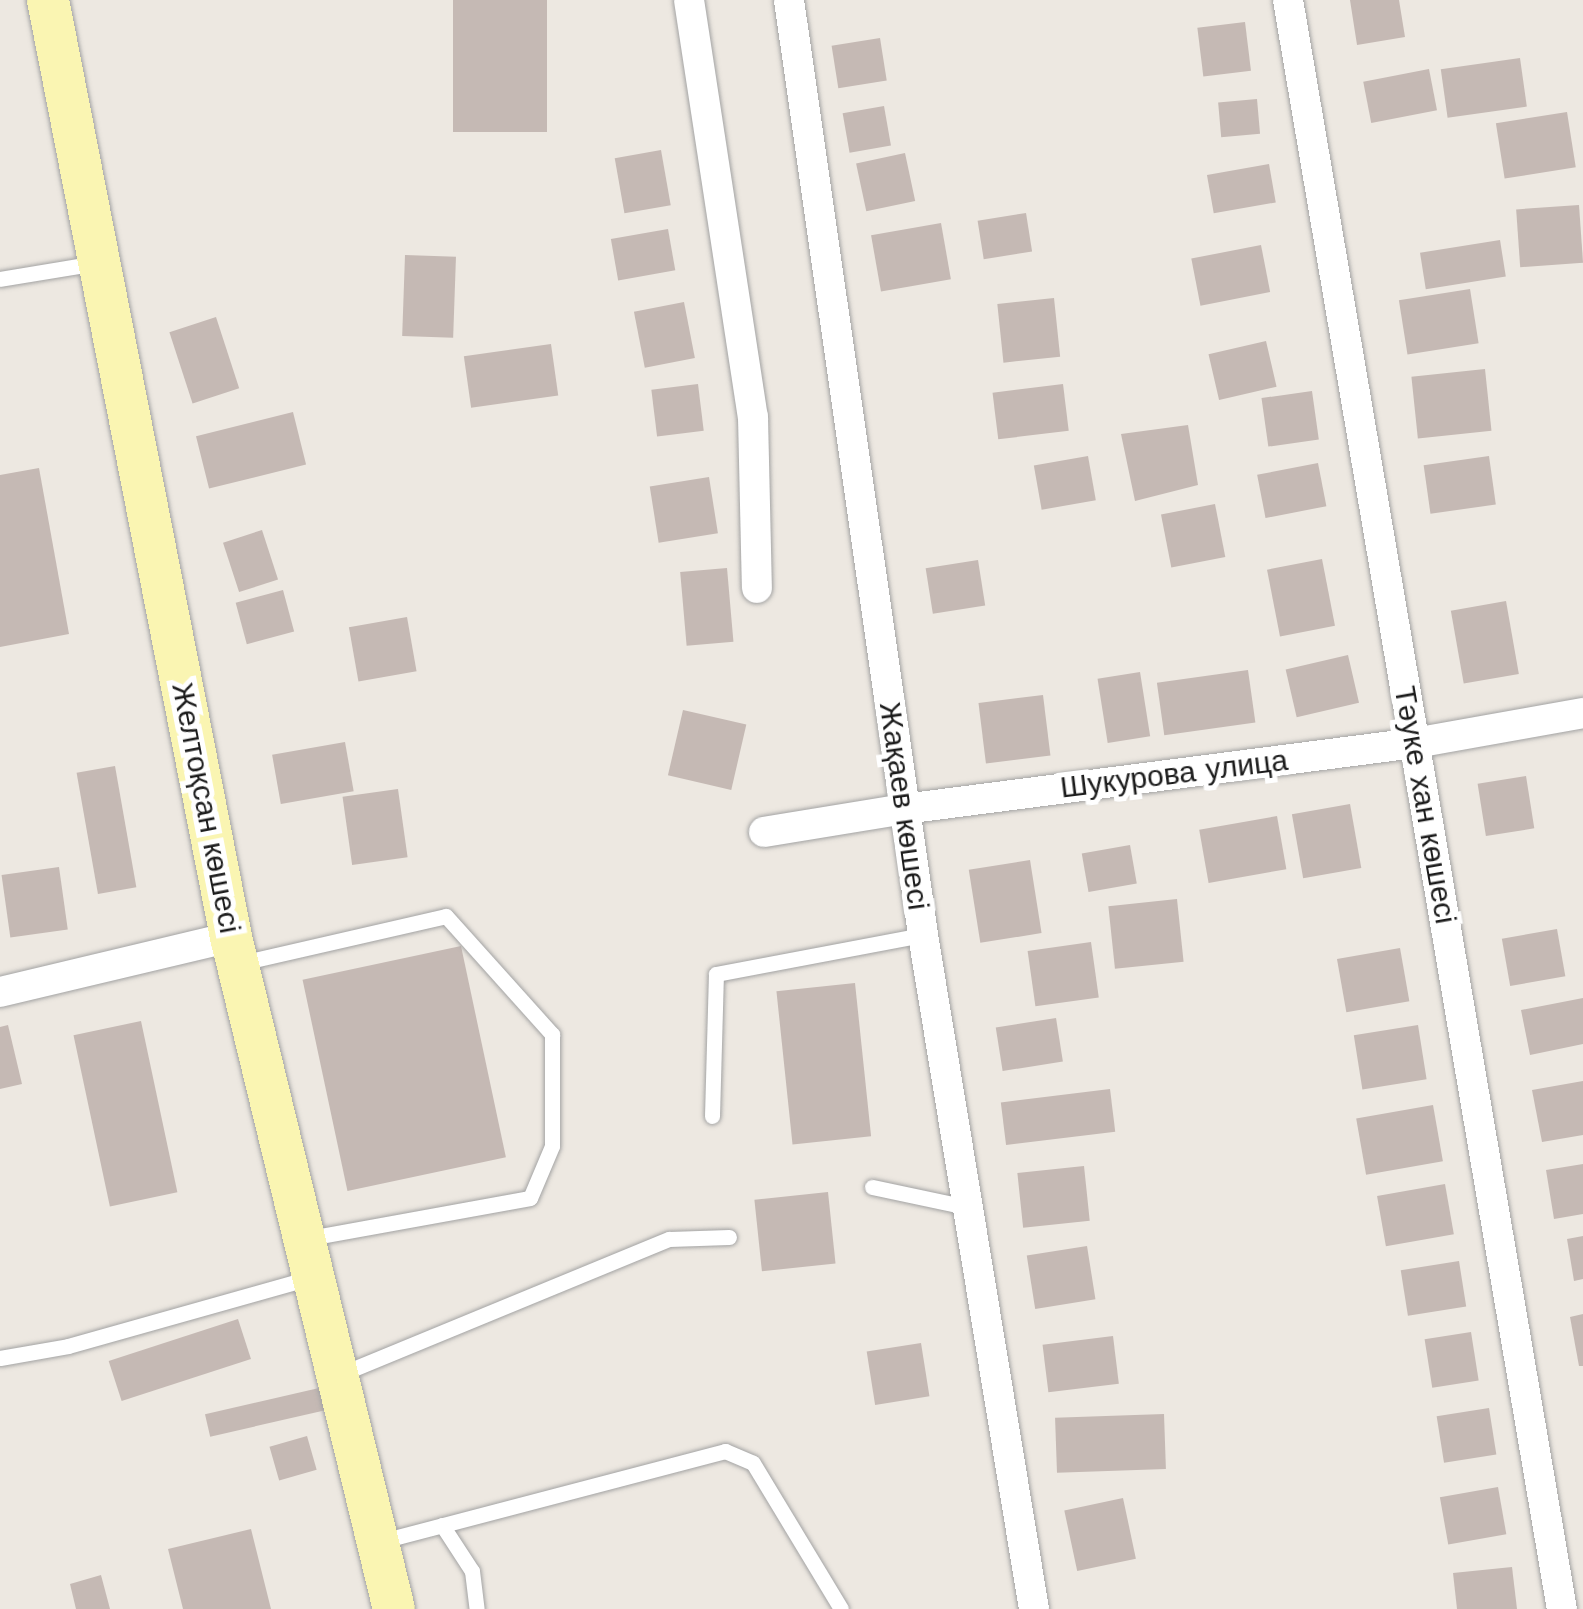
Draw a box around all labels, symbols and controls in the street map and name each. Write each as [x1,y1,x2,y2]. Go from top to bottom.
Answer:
street label: Желтоқсан көшесі [164,680,248,936]
street label: Тәуке хан көшесі [1386,683,1464,927]
street label: Жақаев көшесі [872,700,936,912]
street label: Шукурова улица [1058,742,1290,806]

